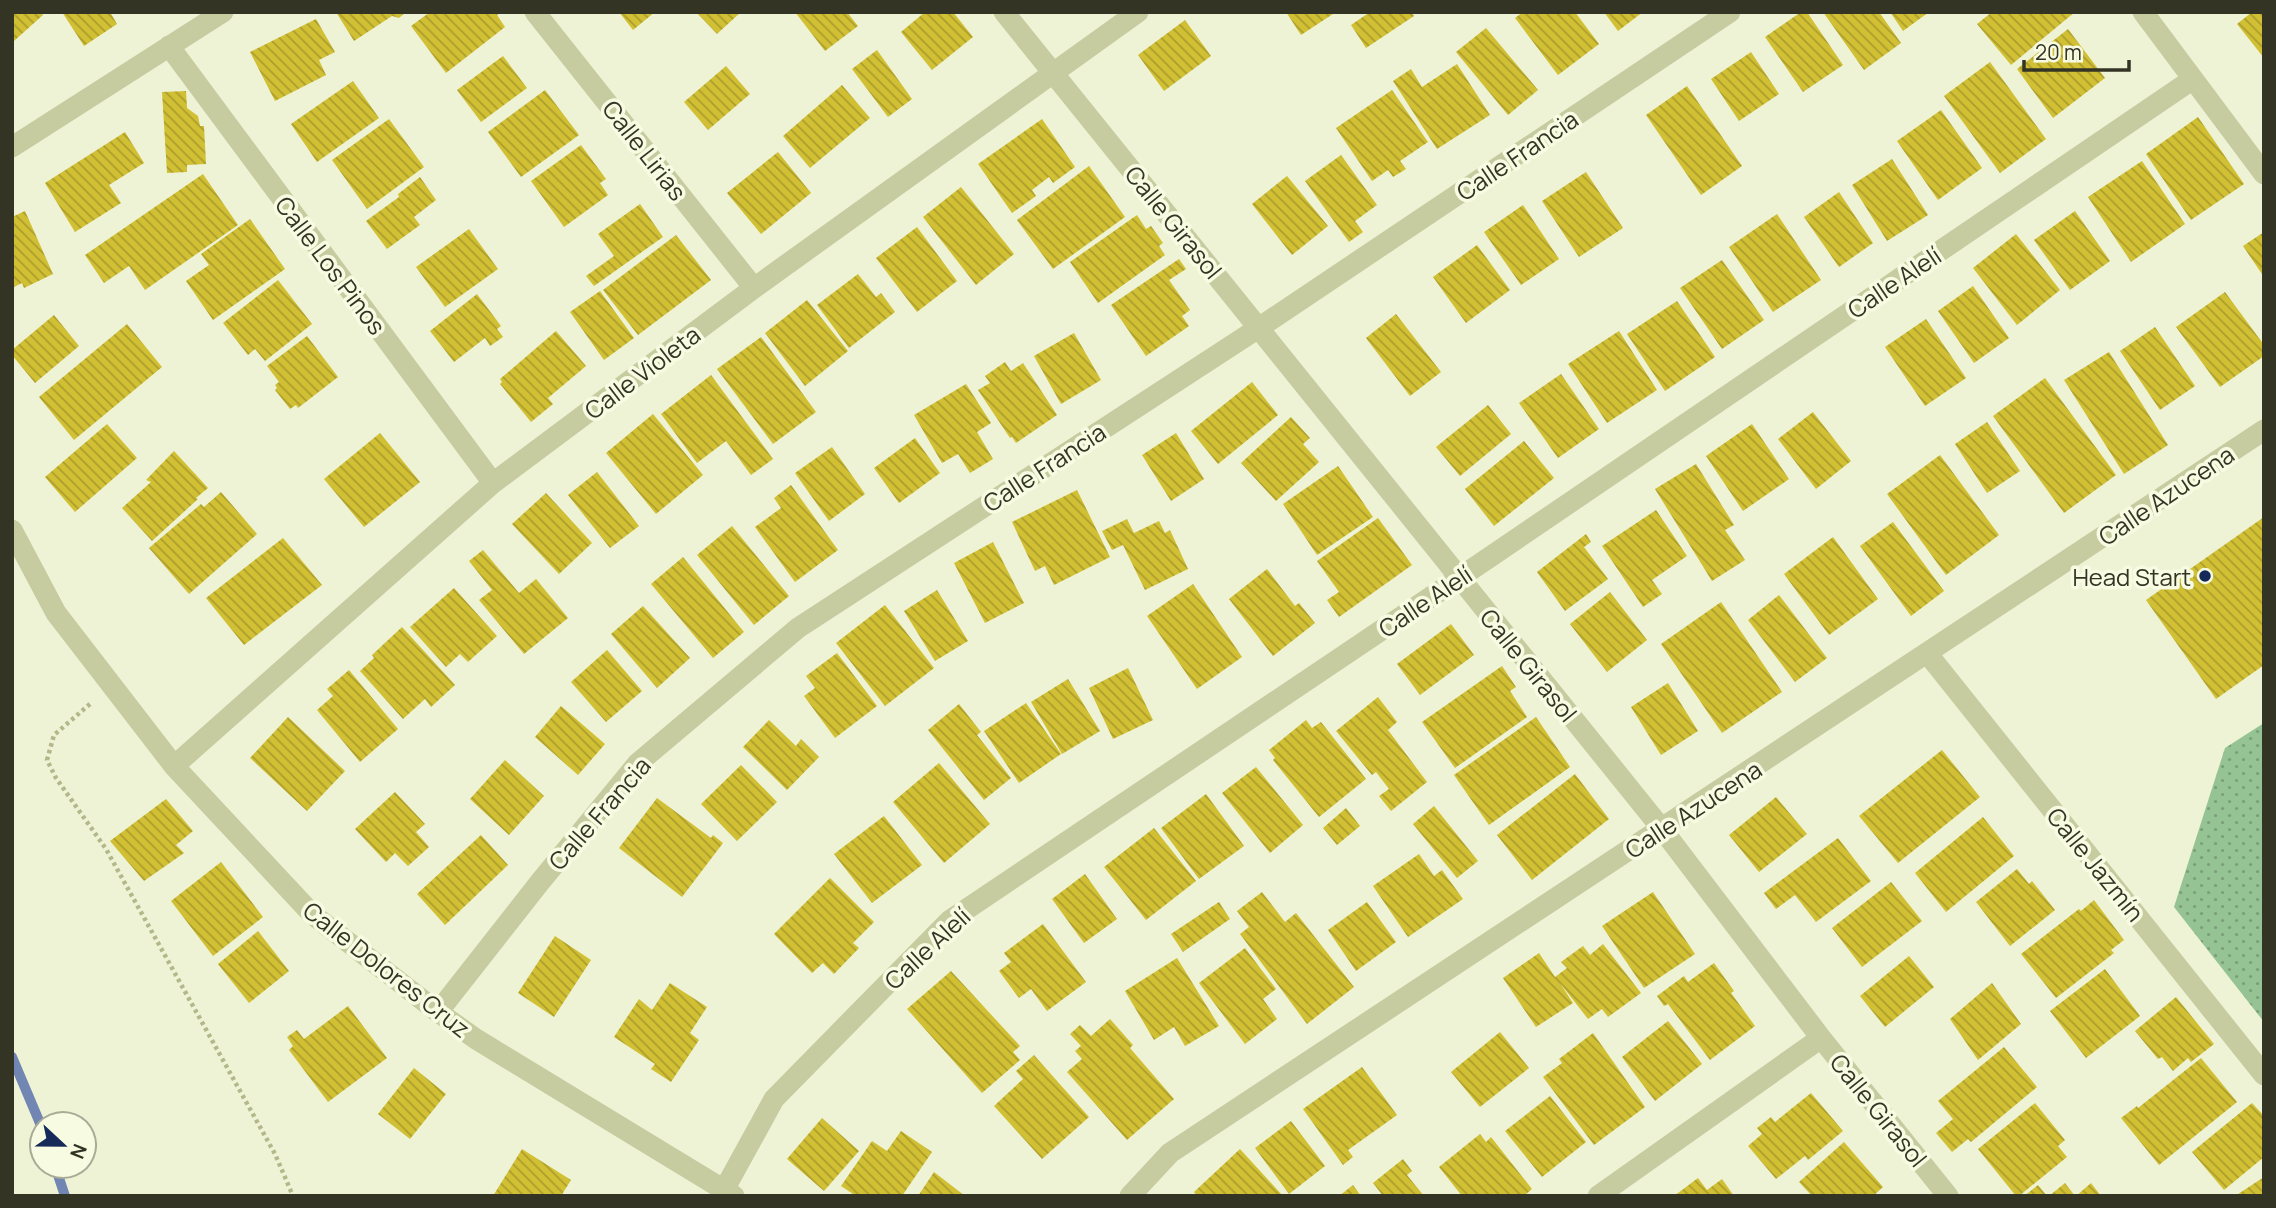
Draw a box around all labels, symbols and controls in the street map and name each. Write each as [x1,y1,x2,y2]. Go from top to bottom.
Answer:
scale bar [2024,28,2129,72]
text: 20 m [2035,38,2082,66]
street label: Calle Lirias [595,93,695,207]
street label: Calle Francia [1450,102,1584,208]
street label: Calle Girasol [1118,158,1230,286]
street label: Calle Los Pinos [268,189,394,341]
street label: Calle Alelí [1841,238,1948,325]
street label: Calle Violeta [577,318,707,426]
street label: Calle Francia [976,415,1112,519]
street label: Calle Azucena [2092,437,2240,553]
street label: Calle Alelí [1372,557,1479,644]
place label: Head Start [2072,560,2191,593]
marker: Head Start [2197,568,2213,584]
street label: Calle Girasol [1473,601,1585,729]
street label: Calle Francia [541,749,657,877]
street label: Calle Azucena [1618,752,1768,866]
street label: Calle Jazmín [2040,800,2152,928]
street label: Calle Dolores Cruz [297,893,477,1045]
street label: Calle Alelí [877,899,978,996]
street label: Calle Girasol [1823,1046,1935,1174]
north arrow [28,1110,98,1180]
text: N [64,1140,93,1163]

